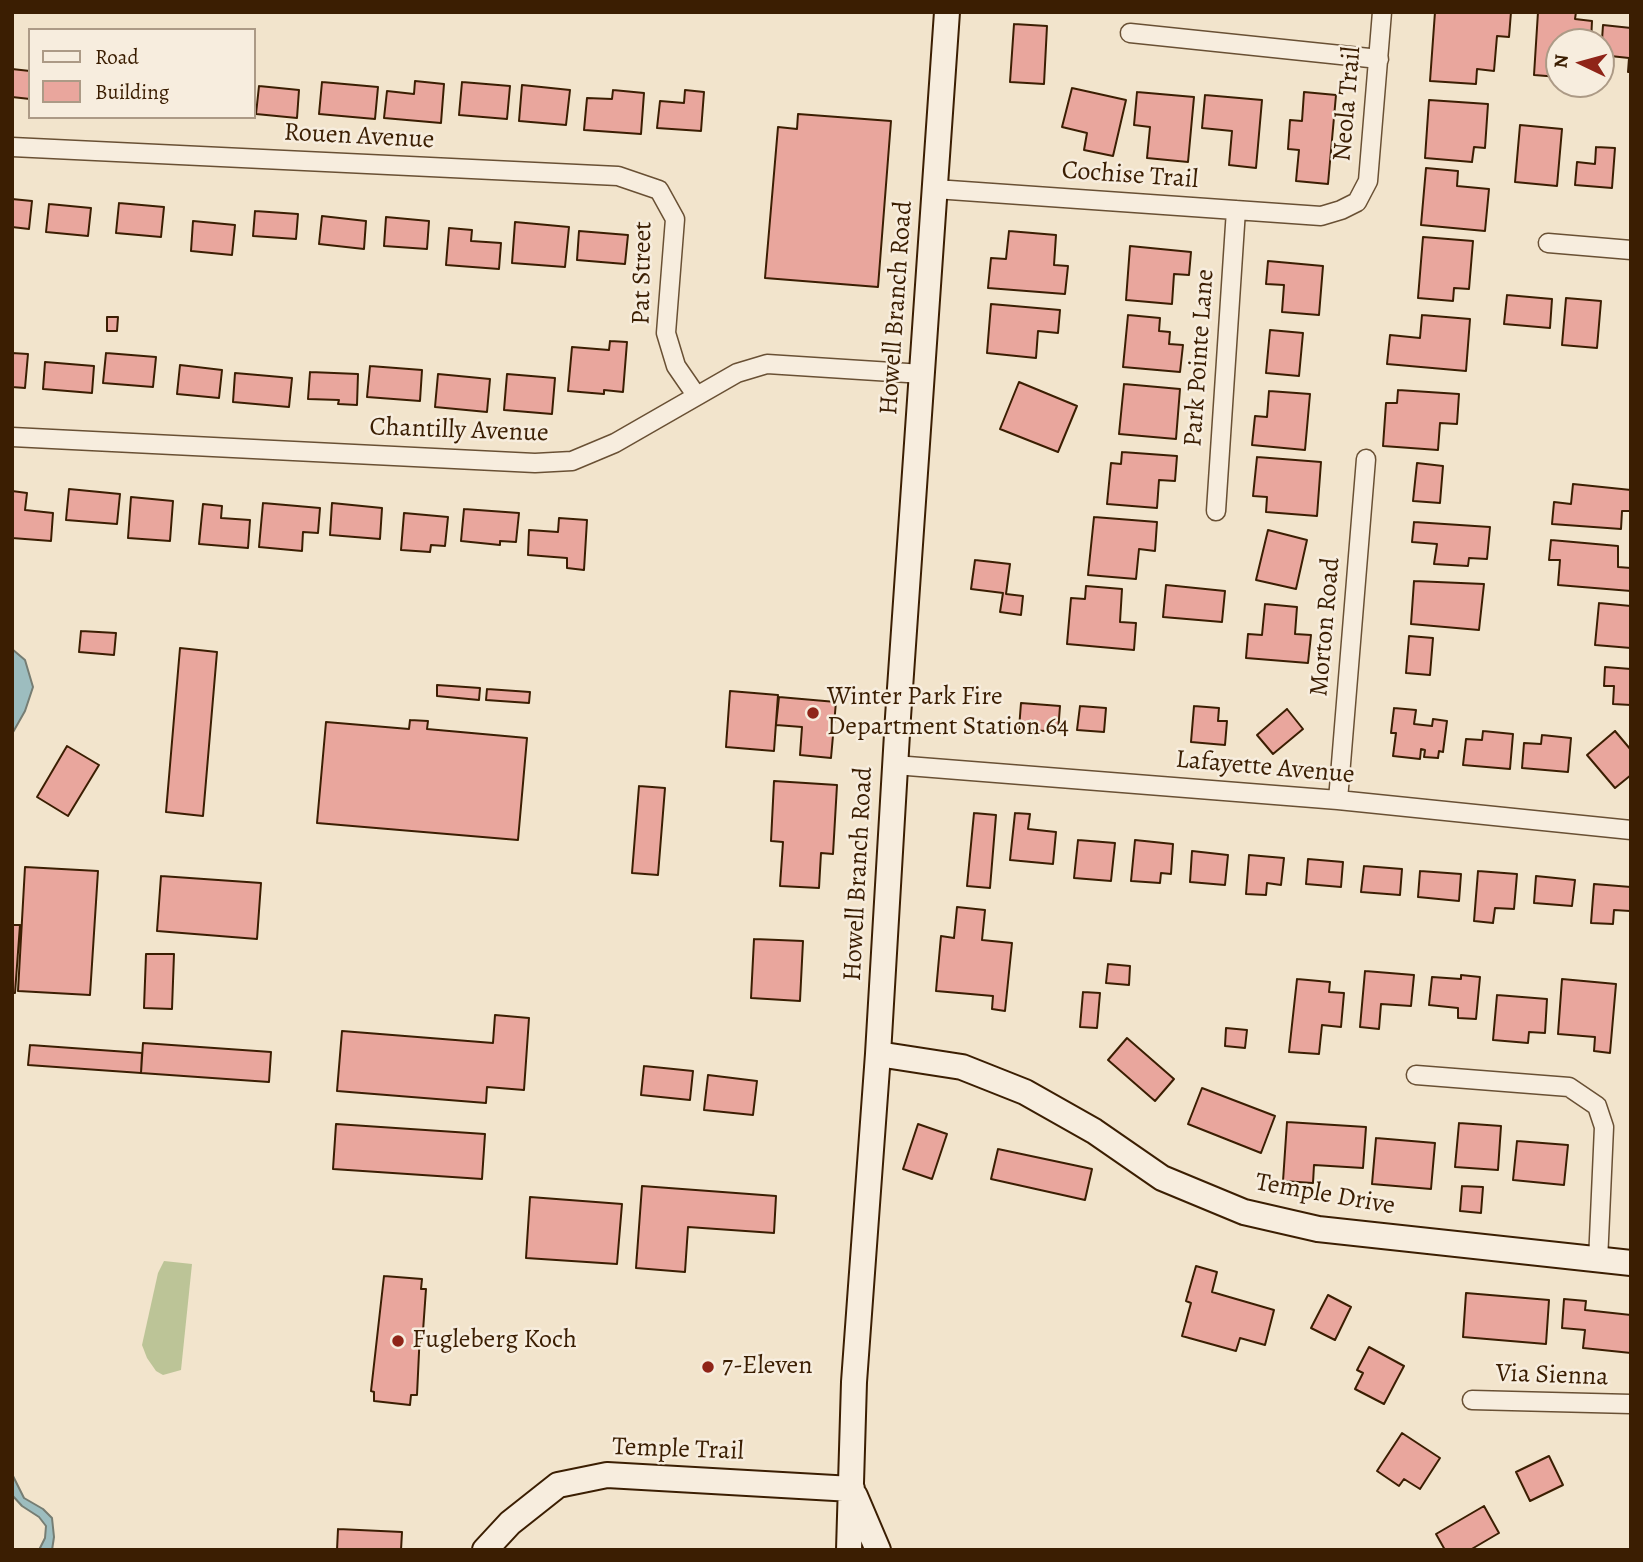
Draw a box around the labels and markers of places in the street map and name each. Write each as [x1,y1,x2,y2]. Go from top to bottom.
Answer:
place label: Winter Park Fire Department Station 64 [827,682,1069,744]
marker: Winter Park Fire Department Station 64 [805,705,821,721]
place label: Fugleberg Koch [412,1325,577,1357]
marker: Fugleberg Koch [390,1333,406,1349]
place label: 7-Eleven [722,1351,812,1383]
marker: 7-Eleven [700,1359,716,1375]

